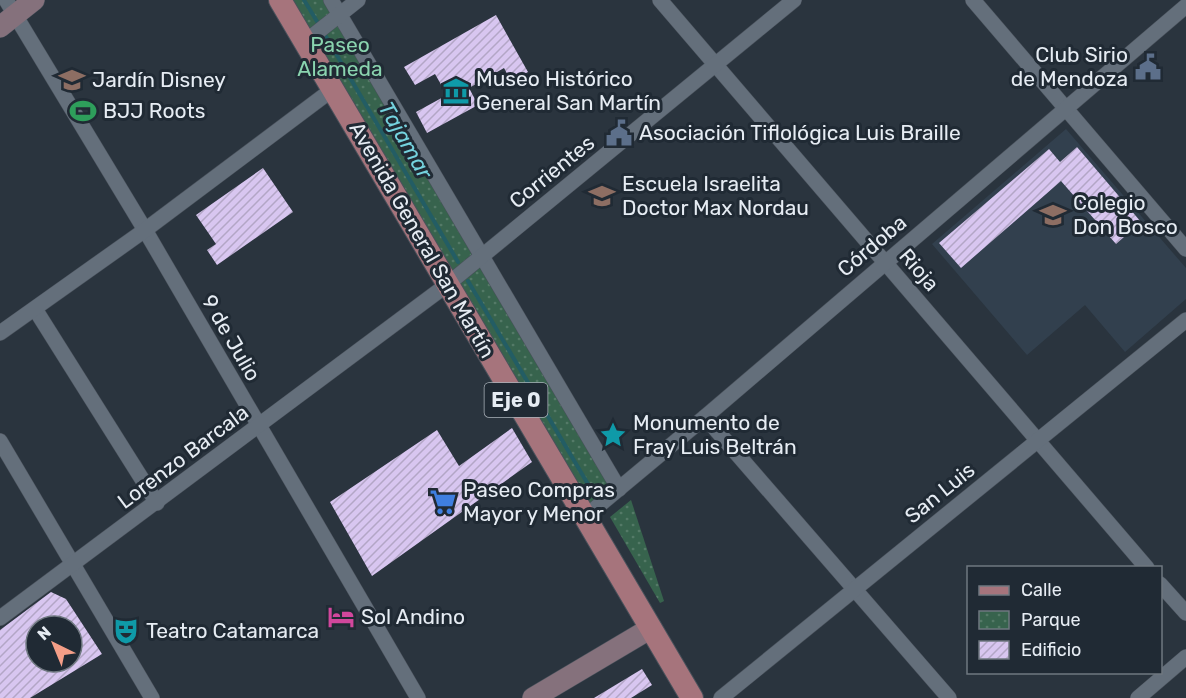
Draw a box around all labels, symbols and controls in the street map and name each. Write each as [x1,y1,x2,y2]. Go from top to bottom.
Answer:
park label: Paseo Alameda [297,32,383,81]
place label: Club Sirio de Mendoza [1011,42,1128,91]
public building icon: Club Sirio de Mendoza [1133,52,1163,82]
school or university icon: Jardín Disney [57,65,87,95]
place label: Museo Histórico General San Martín [476,66,661,115]
place label: Jardín Disney [92,67,226,92]
museum icon: Museo Histórico General San Martín [441,76,471,106]
sports icon: BJJ Roots [68,96,98,126]
water label: Tajamar [373,97,439,185]
place label: BJJ Roots [103,98,205,123]
street label: Avenida General San Martín [344,117,500,362]
public building icon: Asociación Tiflológica Luis Braille [604,118,634,148]
place label: Asociación Tiflológica Luis Braille [639,120,961,145]
street label: Corrientes [504,130,599,213]
place label: Escuela Israelita Doctor Max Nordau [622,171,809,220]
school or university icon: Escuela Israelita Doctor Max Nordau [587,181,617,211]
place label: Colegio Don Bosco [1073,190,1178,239]
school or university icon: Colegio Don Bosco [1038,200,1068,230]
street label: Córdoba [832,210,911,282]
street label: Rioja [894,243,945,296]
street label: 9 de Julio [197,290,266,385]
road number: Eje 0 [484,383,548,417]
street label: Lorenzo Barcala [113,399,253,514]
place label: Monumento de Fray Luis Beltrán [633,410,797,459]
place icon: Monumento de Fray Luis Beltrán [598,420,628,450]
street label: San Luis [900,457,980,528]
place label: Paseo Compras Mayor y Menor [463,477,615,526]
supermarket icon: Paseo Compras Mayor y Menor [428,487,458,517]
legend [967,566,1162,674]
text: Calle [1021,579,1062,601]
hotel icon: Sol Andino [326,602,356,632]
place label: Sol Andino [361,604,465,629]
text: Parque [1021,609,1081,631]
north arrow [24,614,84,674]
theatre icon: Teatro Catamarca [111,616,141,646]
place label: Teatro Catamarca [146,618,319,643]
text: N [33,623,55,644]
text: Edificio [1021,639,1081,661]

